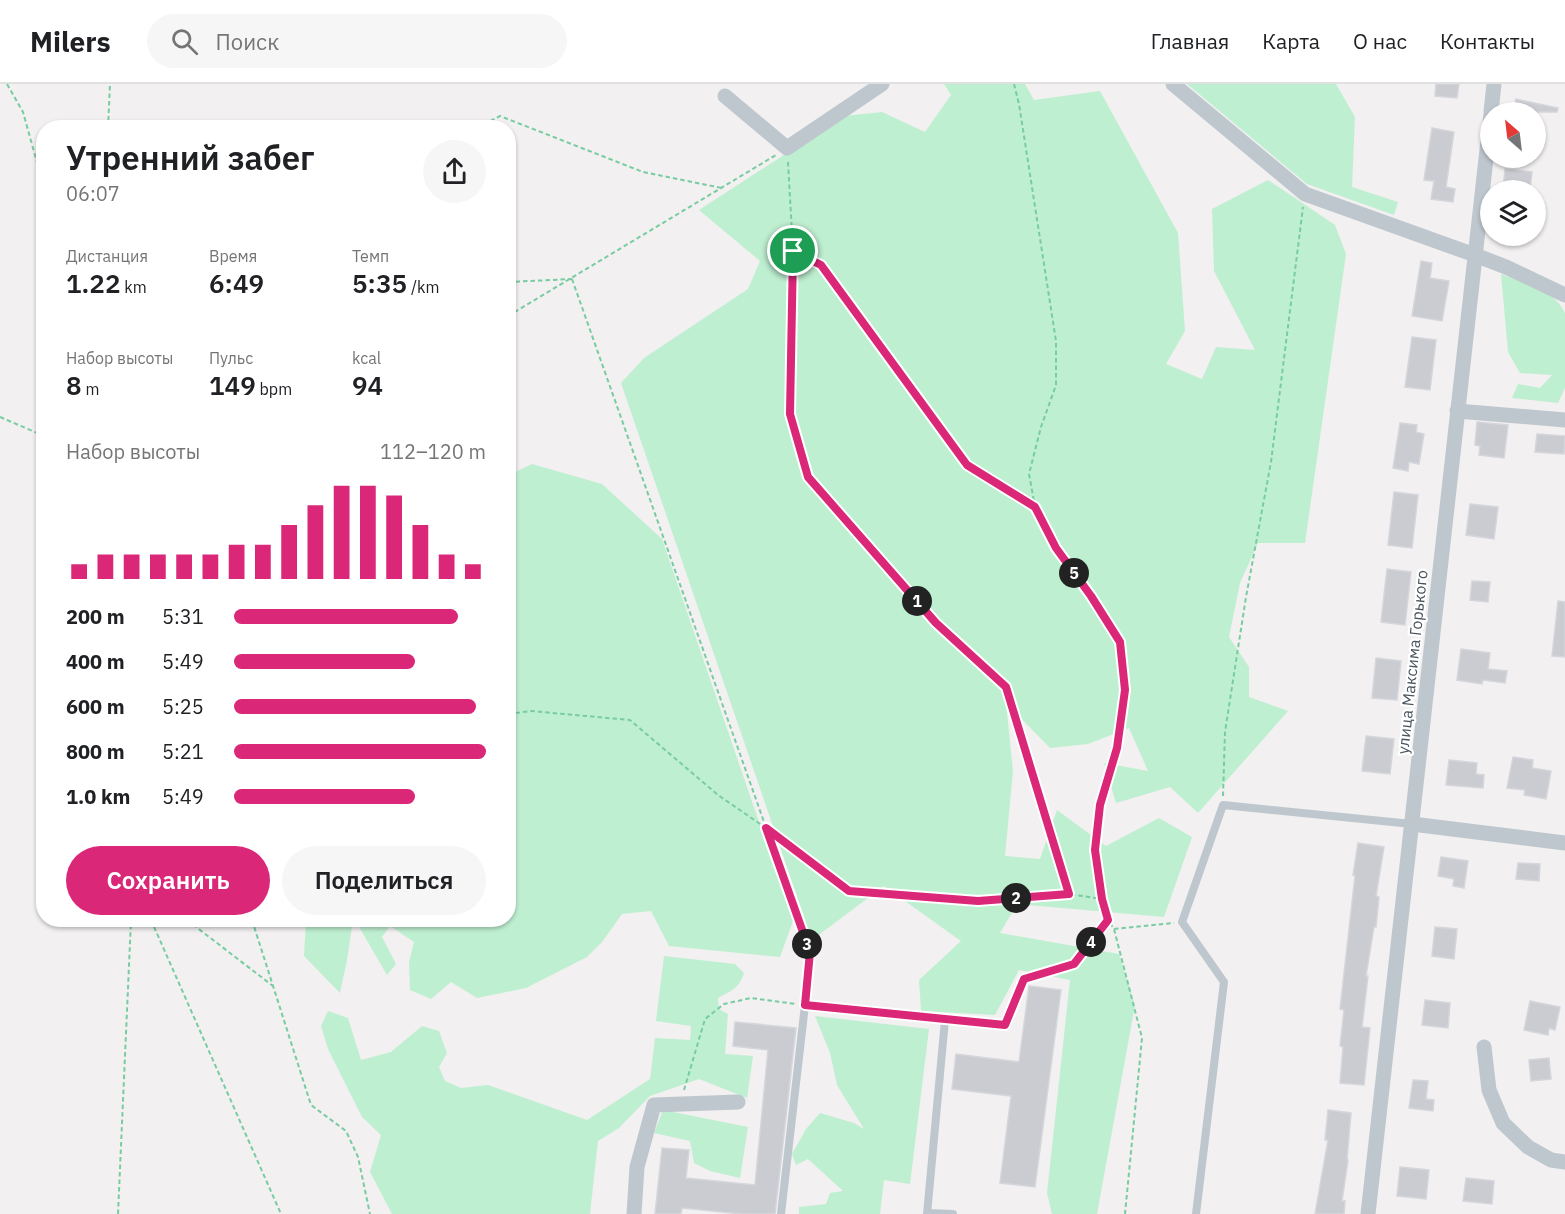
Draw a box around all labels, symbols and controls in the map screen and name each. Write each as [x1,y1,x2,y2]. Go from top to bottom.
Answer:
search box [147,14,567,68]
text: Milers [30,23,111,60]
icon: search [168,25,201,58]
text: Поиск [216,27,279,56]
text: Главная [1151,27,1229,55]
text: Карта [1262,27,1320,55]
text: О нас [1353,27,1407,55]
text: Контакты [1440,27,1535,55]
north arrow [1480,102,1546,168]
map controls [1480,102,1546,246]
text: Утренний забег [66,136,315,179]
button: share [423,140,486,203]
text: 06:07 [66,180,120,207]
button: layers [1480,180,1546,246]
pin [767,225,818,276]
icon: arrive [776,234,809,267]
text: Дистанция [66,246,148,266]
text: Время [209,246,257,266]
text: Темп [352,246,389,266]
text: 1.22 [66,266,121,300]
text: 6:49 [209,266,264,300]
text: 5:35 [352,266,407,300]
text: km [121,277,147,297]
text: /km [407,277,439,297]
text: Набор высоты [66,348,173,368]
text: Пульс [209,348,253,368]
text: kcal [352,348,381,368]
text: 8 [66,368,82,402]
text: 149 [209,368,256,402]
text: 94 [352,368,383,402]
text: m [82,379,99,399]
text: bpm [256,379,292,399]
text: Набор высоты [66,438,200,465]
text: 112–120 m [380,438,486,465]
pin: 5 [1059,558,1089,588]
text: 5 [1069,563,1079,583]
street label: улица Максима Горького [1392,569,1432,755]
pin: 1 [902,586,932,616]
text: 1 [912,591,922,611]
text: 200 m [66,603,125,630]
text: 5:31 [162,603,204,630]
text: 400 m [66,648,125,675]
text: 5:49 [162,648,204,675]
text: 600 m [66,693,125,720]
text: 5:25 [162,693,204,720]
text: 800 m [66,738,125,765]
text: 5:21 [162,738,204,765]
text: 1.0 km [66,783,130,810]
text: 5:49 [162,783,204,810]
button: Сохранить [66,846,270,915]
button: Поделиться [282,846,486,915]
pin: 2 [1001,883,1031,913]
text: 2 [1011,888,1021,908]
pin: 4 [1076,927,1106,957]
pin: 3 [792,929,822,959]
text: 4 [1086,932,1096,952]
text: 3 [802,934,812,954]

